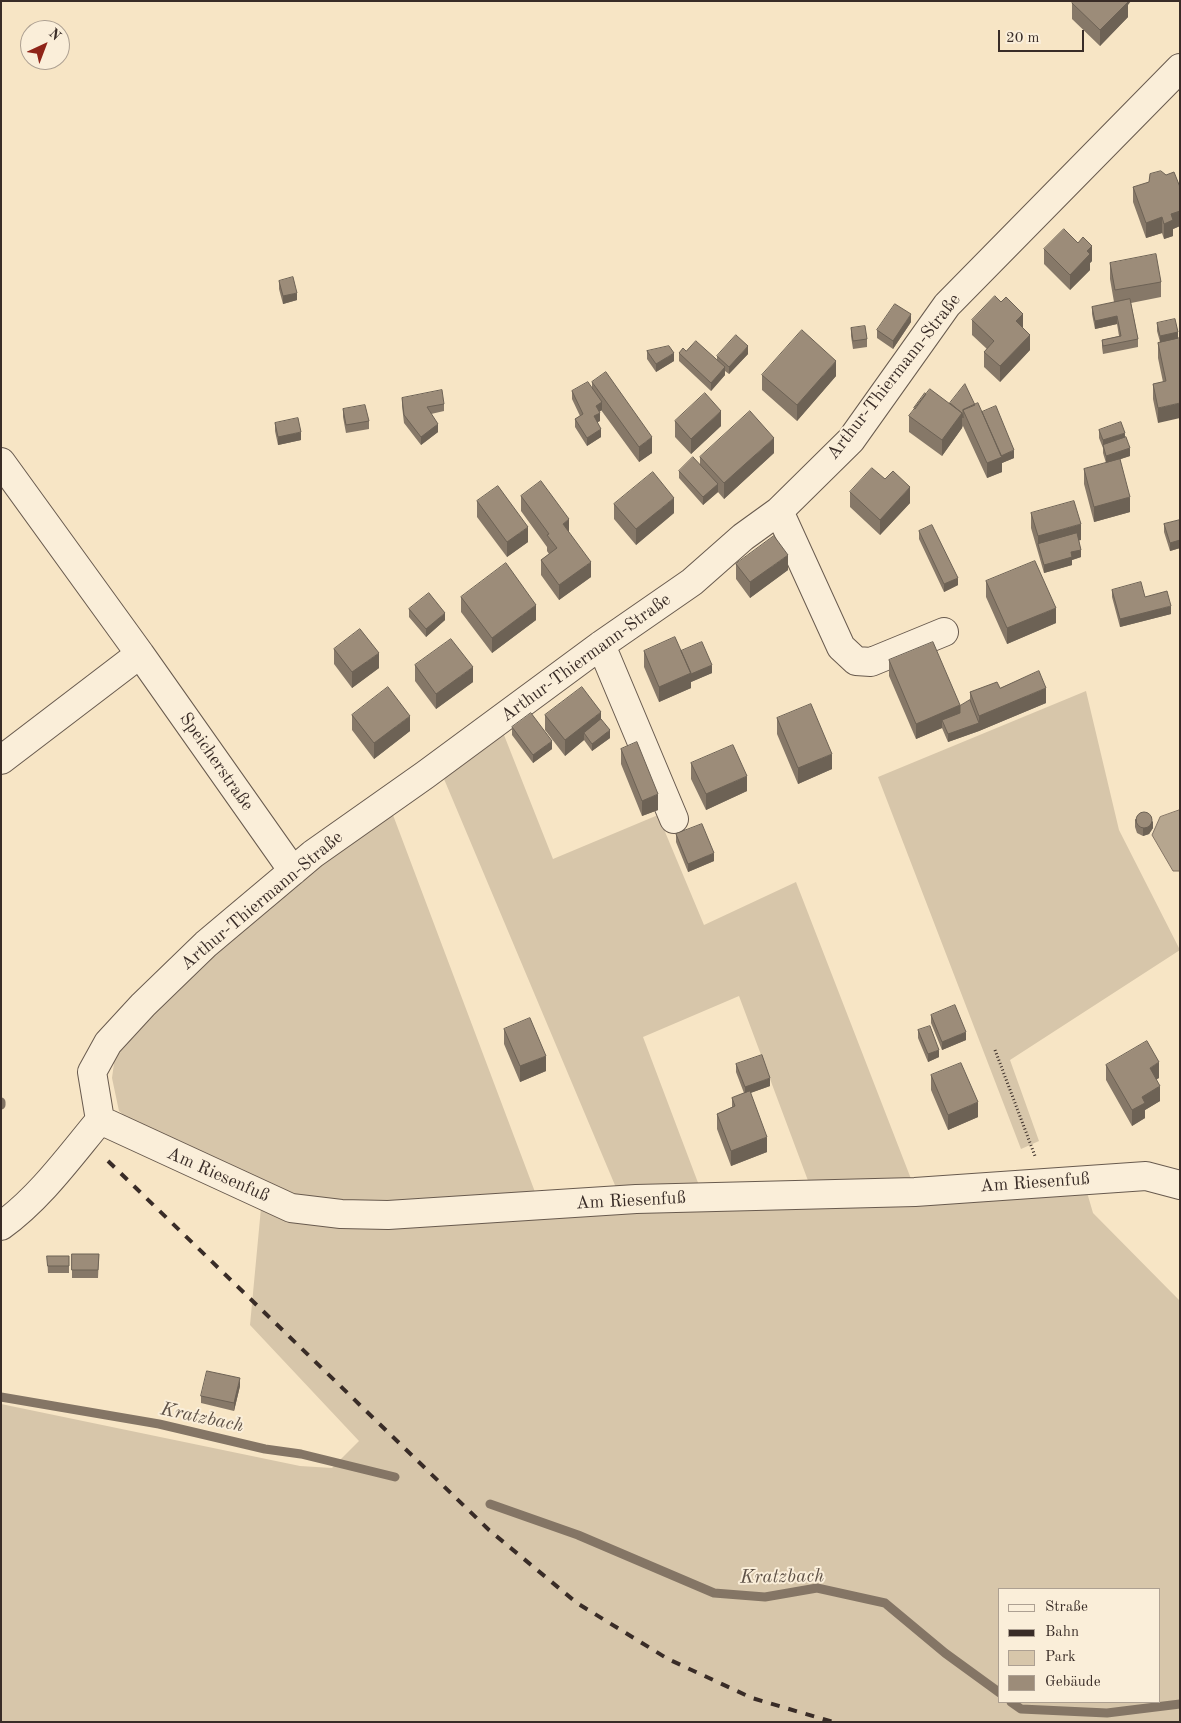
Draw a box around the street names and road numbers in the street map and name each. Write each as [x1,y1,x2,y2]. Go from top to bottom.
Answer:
street label: Arthur-Thiermann-Straße [822,290,966,464]
street label: Arthur-Thiermann-Straße [497,589,675,727]
street label: Speicherstraße [174,709,258,815]
street label: Arthur-Thiermann-Straße [177,827,347,975]
street label: Am Riesenfuß [163,1143,273,1207]
street label: Am Riesenfuß [979,1168,1091,1198]
street label: Am Riesenfuß [576,1187,686,1215]

